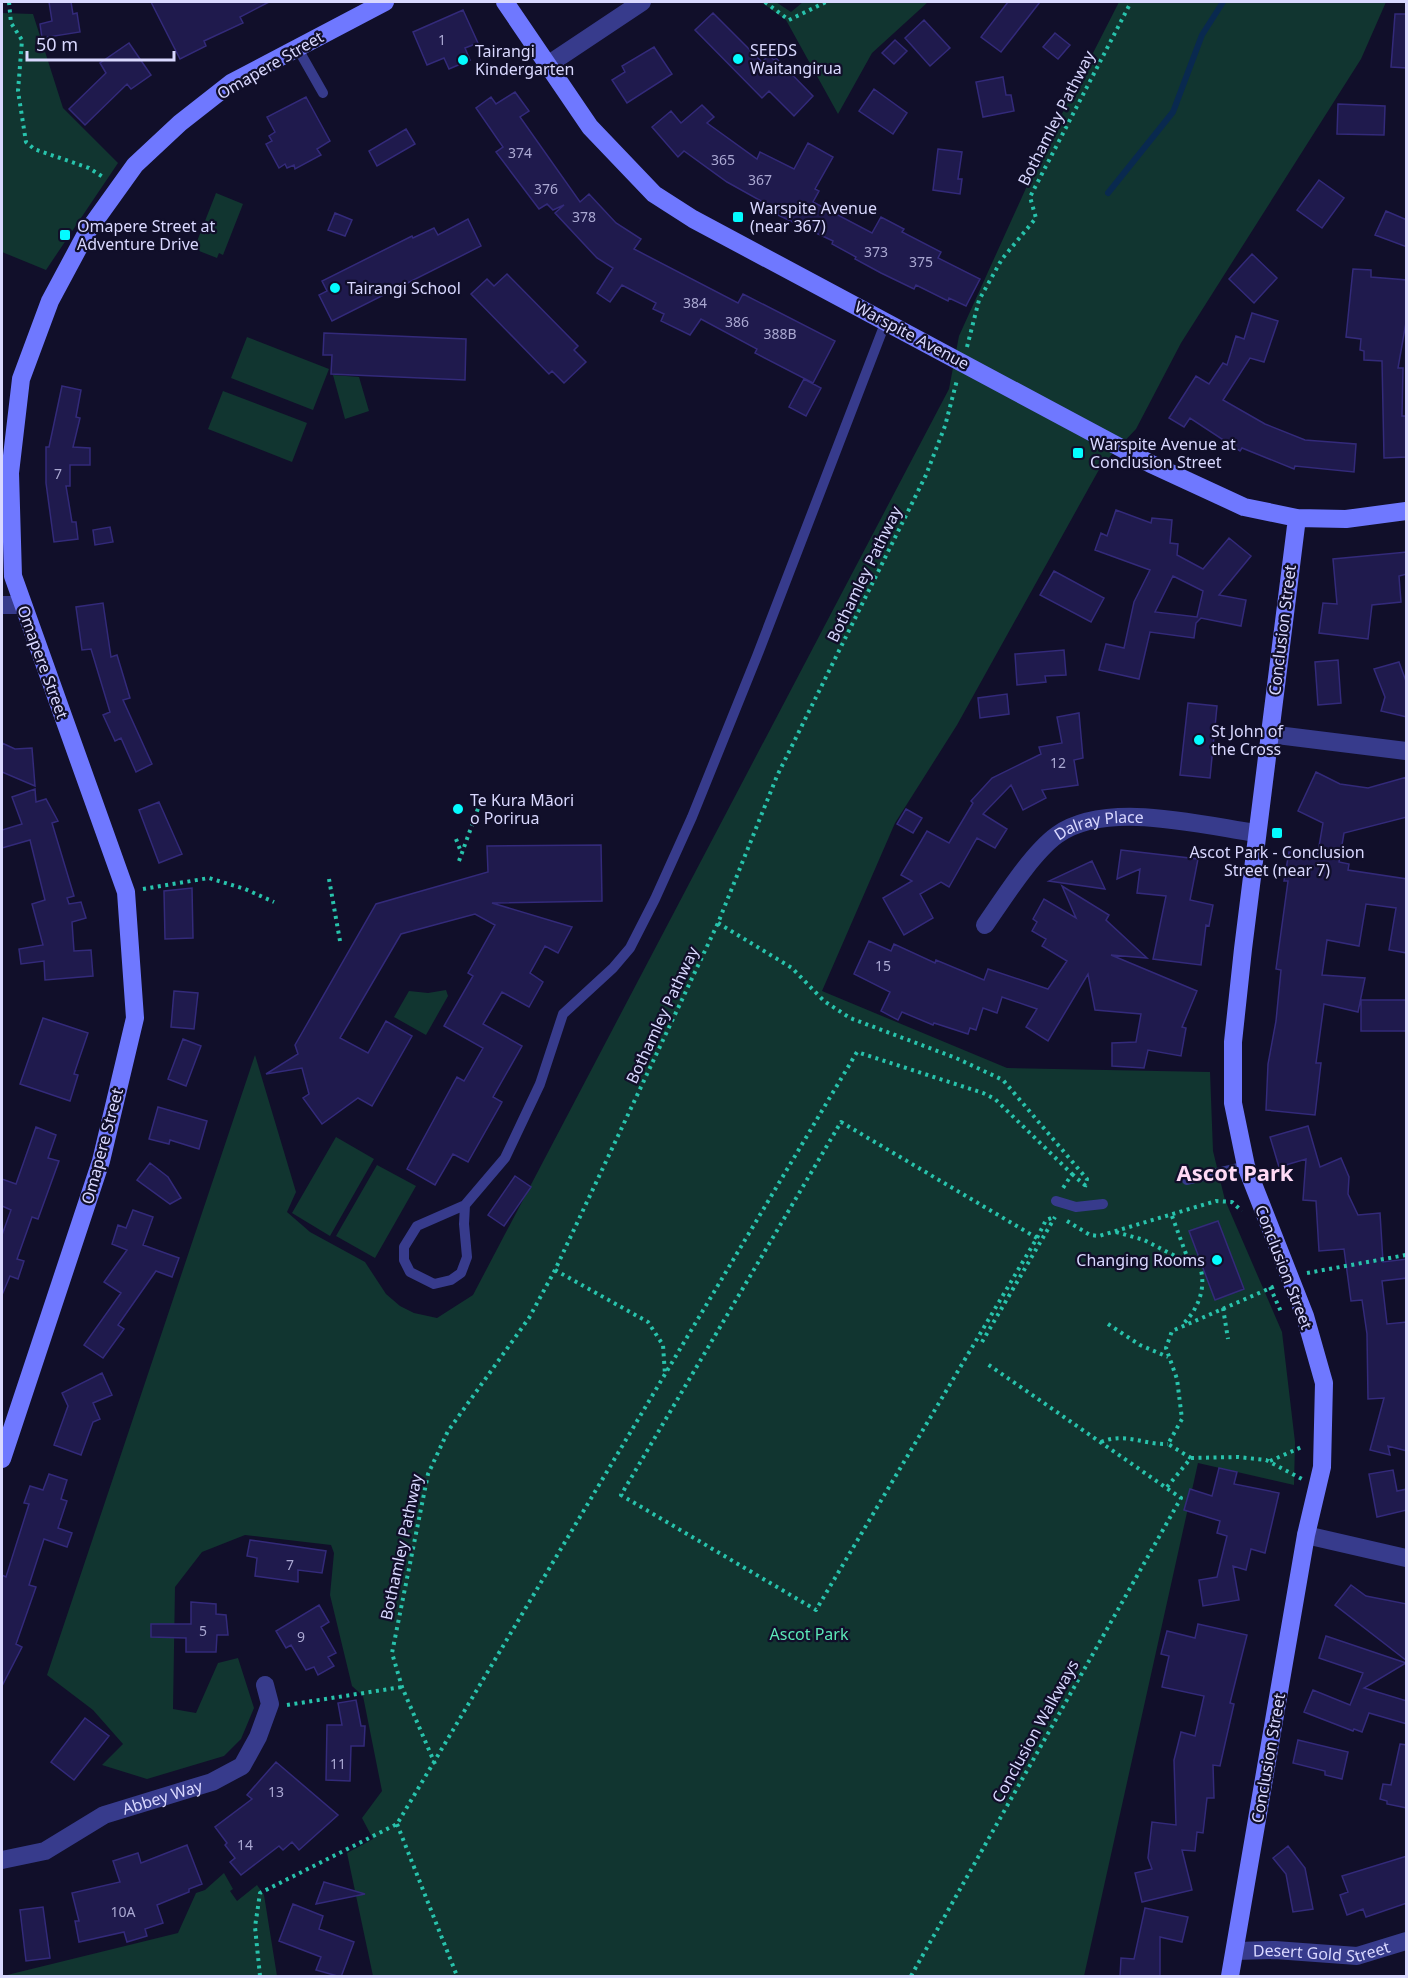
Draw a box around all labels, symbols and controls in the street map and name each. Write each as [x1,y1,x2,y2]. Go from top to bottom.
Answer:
scale bar [27,24,174,62]
street label: Omapere Street [213,26,327,104]
house number: 1 [438,30,446,49]
text: 50 m [36,32,78,56]
place label: SEEDS Waitangirua [750,39,842,79]
place label: Tairangi Kindergarten [475,40,574,80]
street label: Bothamley Pathway [1012,46,1100,189]
marker: SEEDS Waitangirua [731,52,745,66]
marker: Tairangi Kindergarten [456,53,470,67]
house number: 374 [508,143,532,162]
house number: 365 [711,150,735,169]
house number: 367 [748,170,772,189]
house number: 376 [534,179,558,198]
place label: Warspite Avenue (near 367) [750,197,877,237]
house number: 378 [572,207,596,226]
marker: Warspite Avenue (near 367) [731,210,745,224]
place label: Omapere Street at Adventure Drive [77,215,216,255]
marker: Omapere Street at Adventure Drive [58,228,72,242]
house number: 373 [864,242,888,261]
house number: 375 [909,252,933,271]
place label: Tairangi School [347,277,461,299]
marker: Tairangi School [328,281,342,295]
house number: 384 [683,293,707,312]
street label: Warspite Avenue [851,295,973,375]
house number: 386 [725,312,749,331]
house number: 388B [763,324,797,343]
place label: Warspite Avenue at Conclusion Street [1090,433,1236,473]
marker: Warspite Avenue at Conclusion Street [1071,446,1085,460]
house number: 7 [54,464,62,483]
street label: Bothamley Pathway [821,502,907,646]
street label: Conclusion Street [1263,563,1301,697]
street label: Omapere Street [12,602,74,722]
place label: St John of the Cross [1211,720,1284,760]
marker: St John of the Cross [1192,733,1206,747]
house number: 12 [1050,753,1066,772]
place label: Te Kura Māori o Porirua [470,789,574,829]
marker: Te Kura Māori o Porirua [451,802,465,816]
street label: Dalray Place [1050,806,1144,845]
marker: Ascot Park - Conclusion Street (near 7) [1270,826,1284,840]
place label: Ascot Park - Conclusion Street (near 7) [1189,841,1365,881]
street label: Bothamley Pathway [621,942,704,1087]
house number: 15 [875,956,891,975]
street label: Omapere Street [76,1085,128,1207]
district label: Ascot Park [1177,1157,1294,1187]
street label: Conclusion Street [1250,1202,1318,1333]
place label: Changing Rooms [1076,1249,1205,1271]
marker: Changing Rooms [1210,1253,1224,1267]
street label: Bothamley Pathway [375,1471,427,1622]
house number: 7 [286,1555,294,1574]
house number: 5 [199,1621,207,1640]
park label: Ascot Park [770,1623,849,1645]
house number: 9 [297,1627,305,1646]
street label: Conclusion Walkways [986,1655,1084,1807]
street label: Conclusion Street [1246,1691,1290,1825]
house number: 11 [330,1754,346,1773]
street label: Abbey Way [120,1774,206,1820]
house number: 13 [268,1782,284,1801]
house number: 14 [237,1835,253,1854]
house number: 10A [111,1902,136,1921]
street label: Desert Gold Street [1253,1936,1393,1967]

